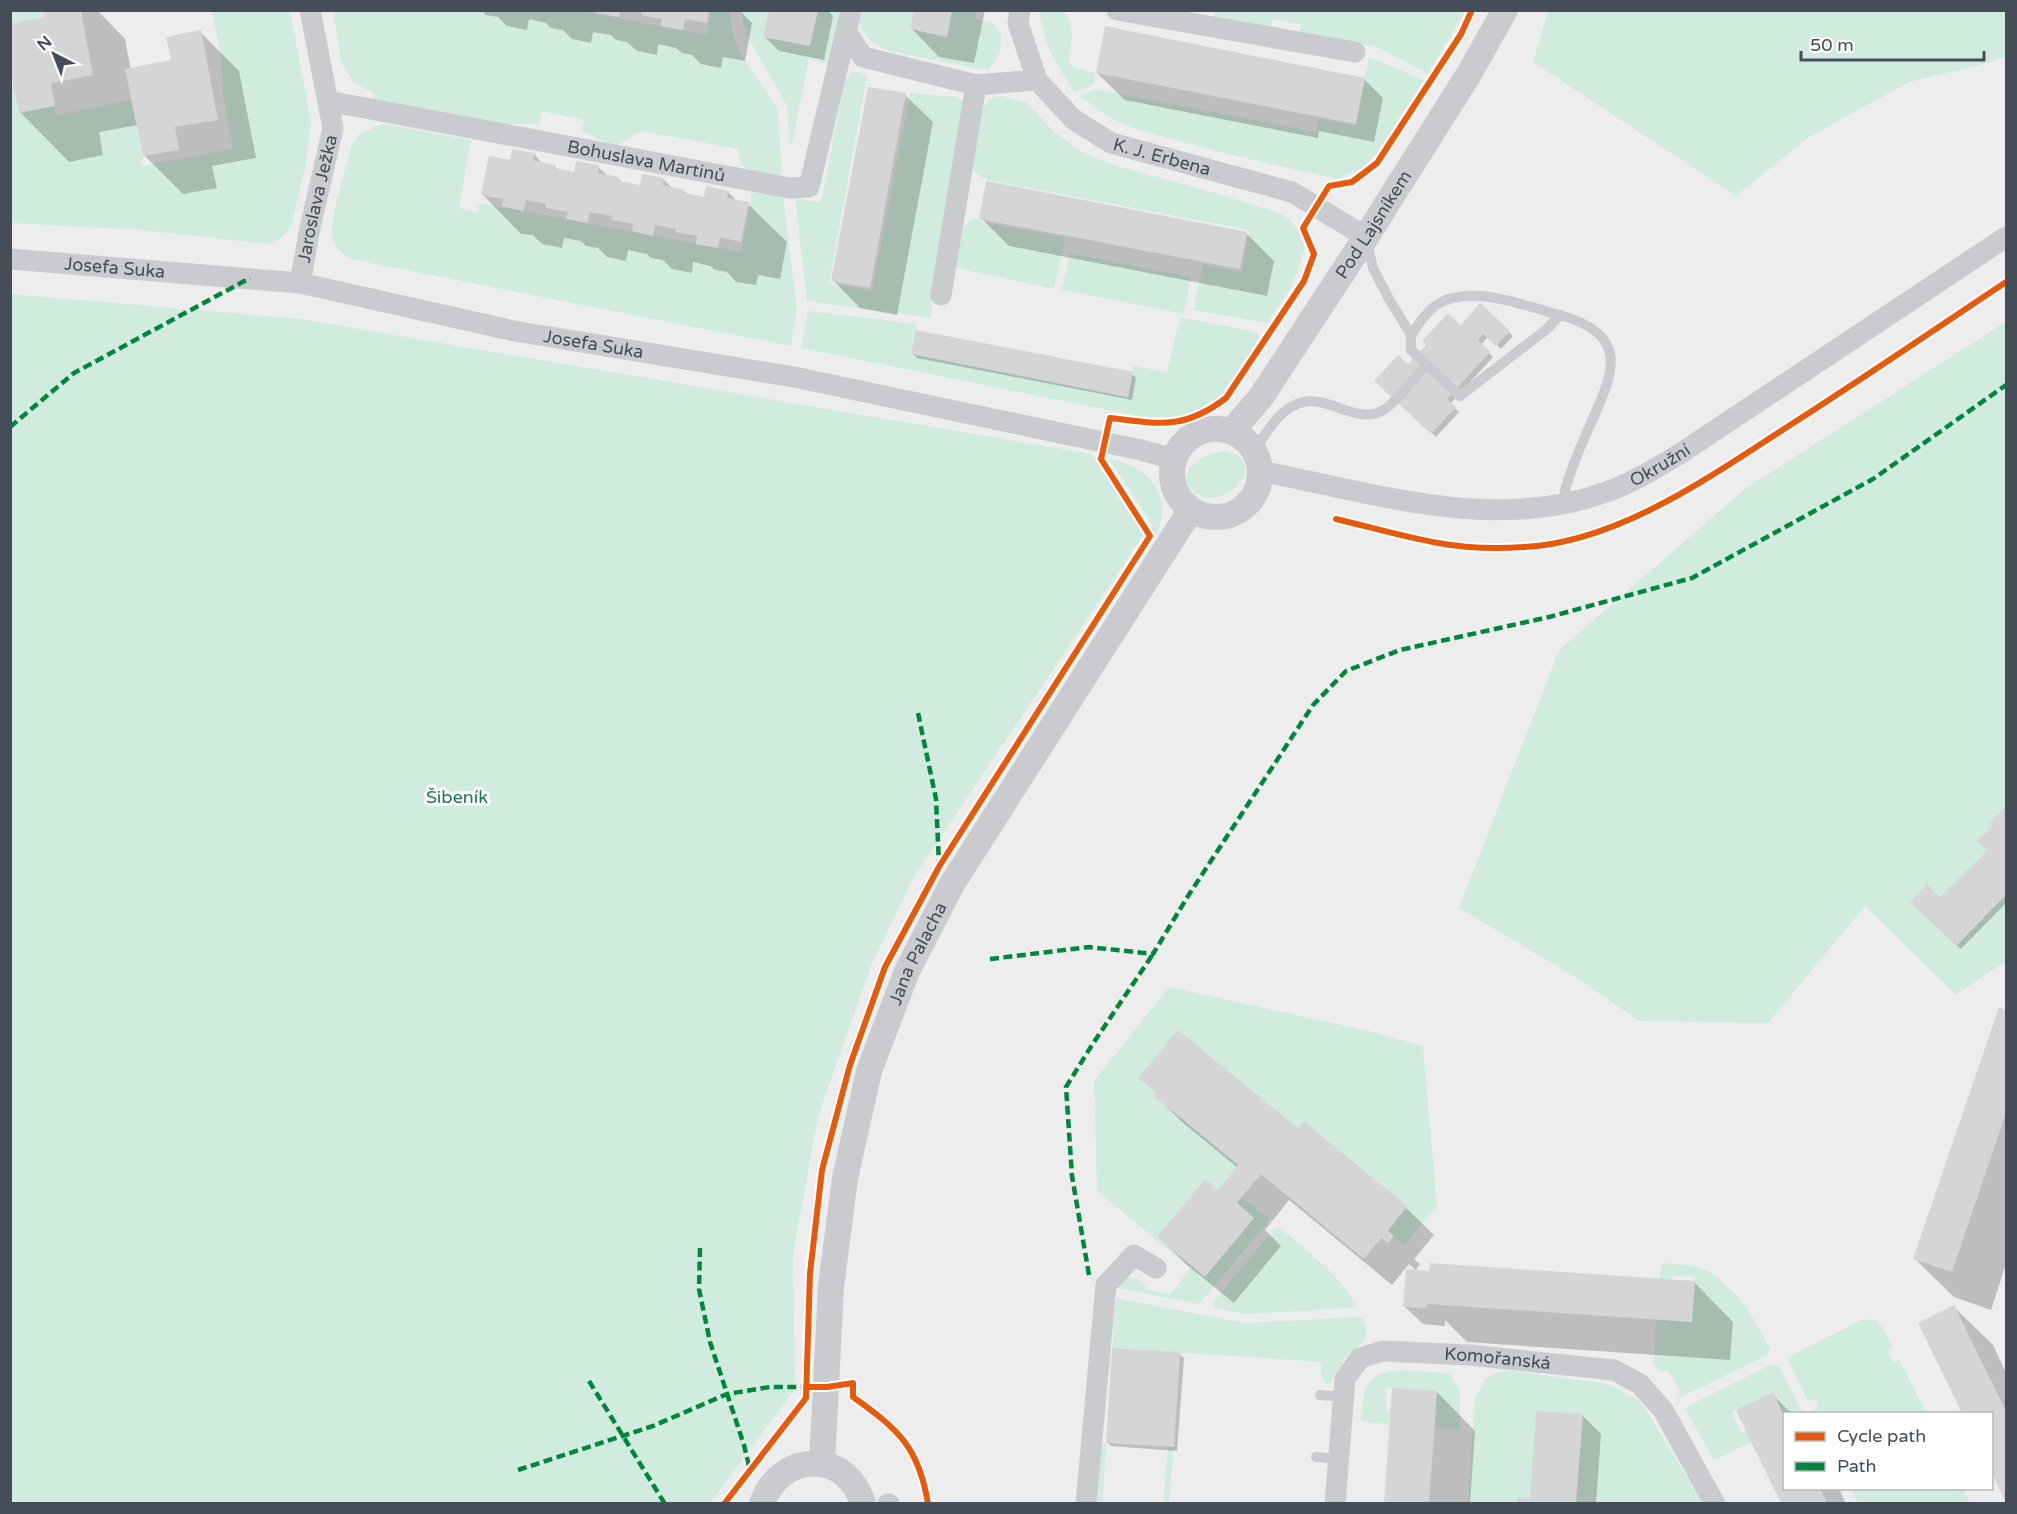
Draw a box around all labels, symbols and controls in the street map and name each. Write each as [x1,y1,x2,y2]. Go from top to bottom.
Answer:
north arrow [24,24,84,84]
scale bar [1801,24,1984,62]
text: N [33,32,56,55]
text: 50 m [1810,34,1854,56]
street label: Jaroslava Ježka [293,132,342,265]
street label: K. J. Erbena [1111,133,1213,180]
street label: Bohuslava Martinů [566,135,727,187]
street label: Pod Lajsníkem [1331,166,1416,283]
street label: Josefa Suka [63,253,166,283]
street label: Josefa Suka [542,325,645,363]
street label: Okružní [1626,439,1695,491]
park label: Šibeník [426,786,488,808]
street label: Jana Palacha [884,899,952,1008]
street label: Komořanská [1444,1343,1552,1374]
legend [1783,1412,1993,1490]
text: Cycle path [1837,1425,1926,1447]
text: Path [1837,1455,1876,1477]

